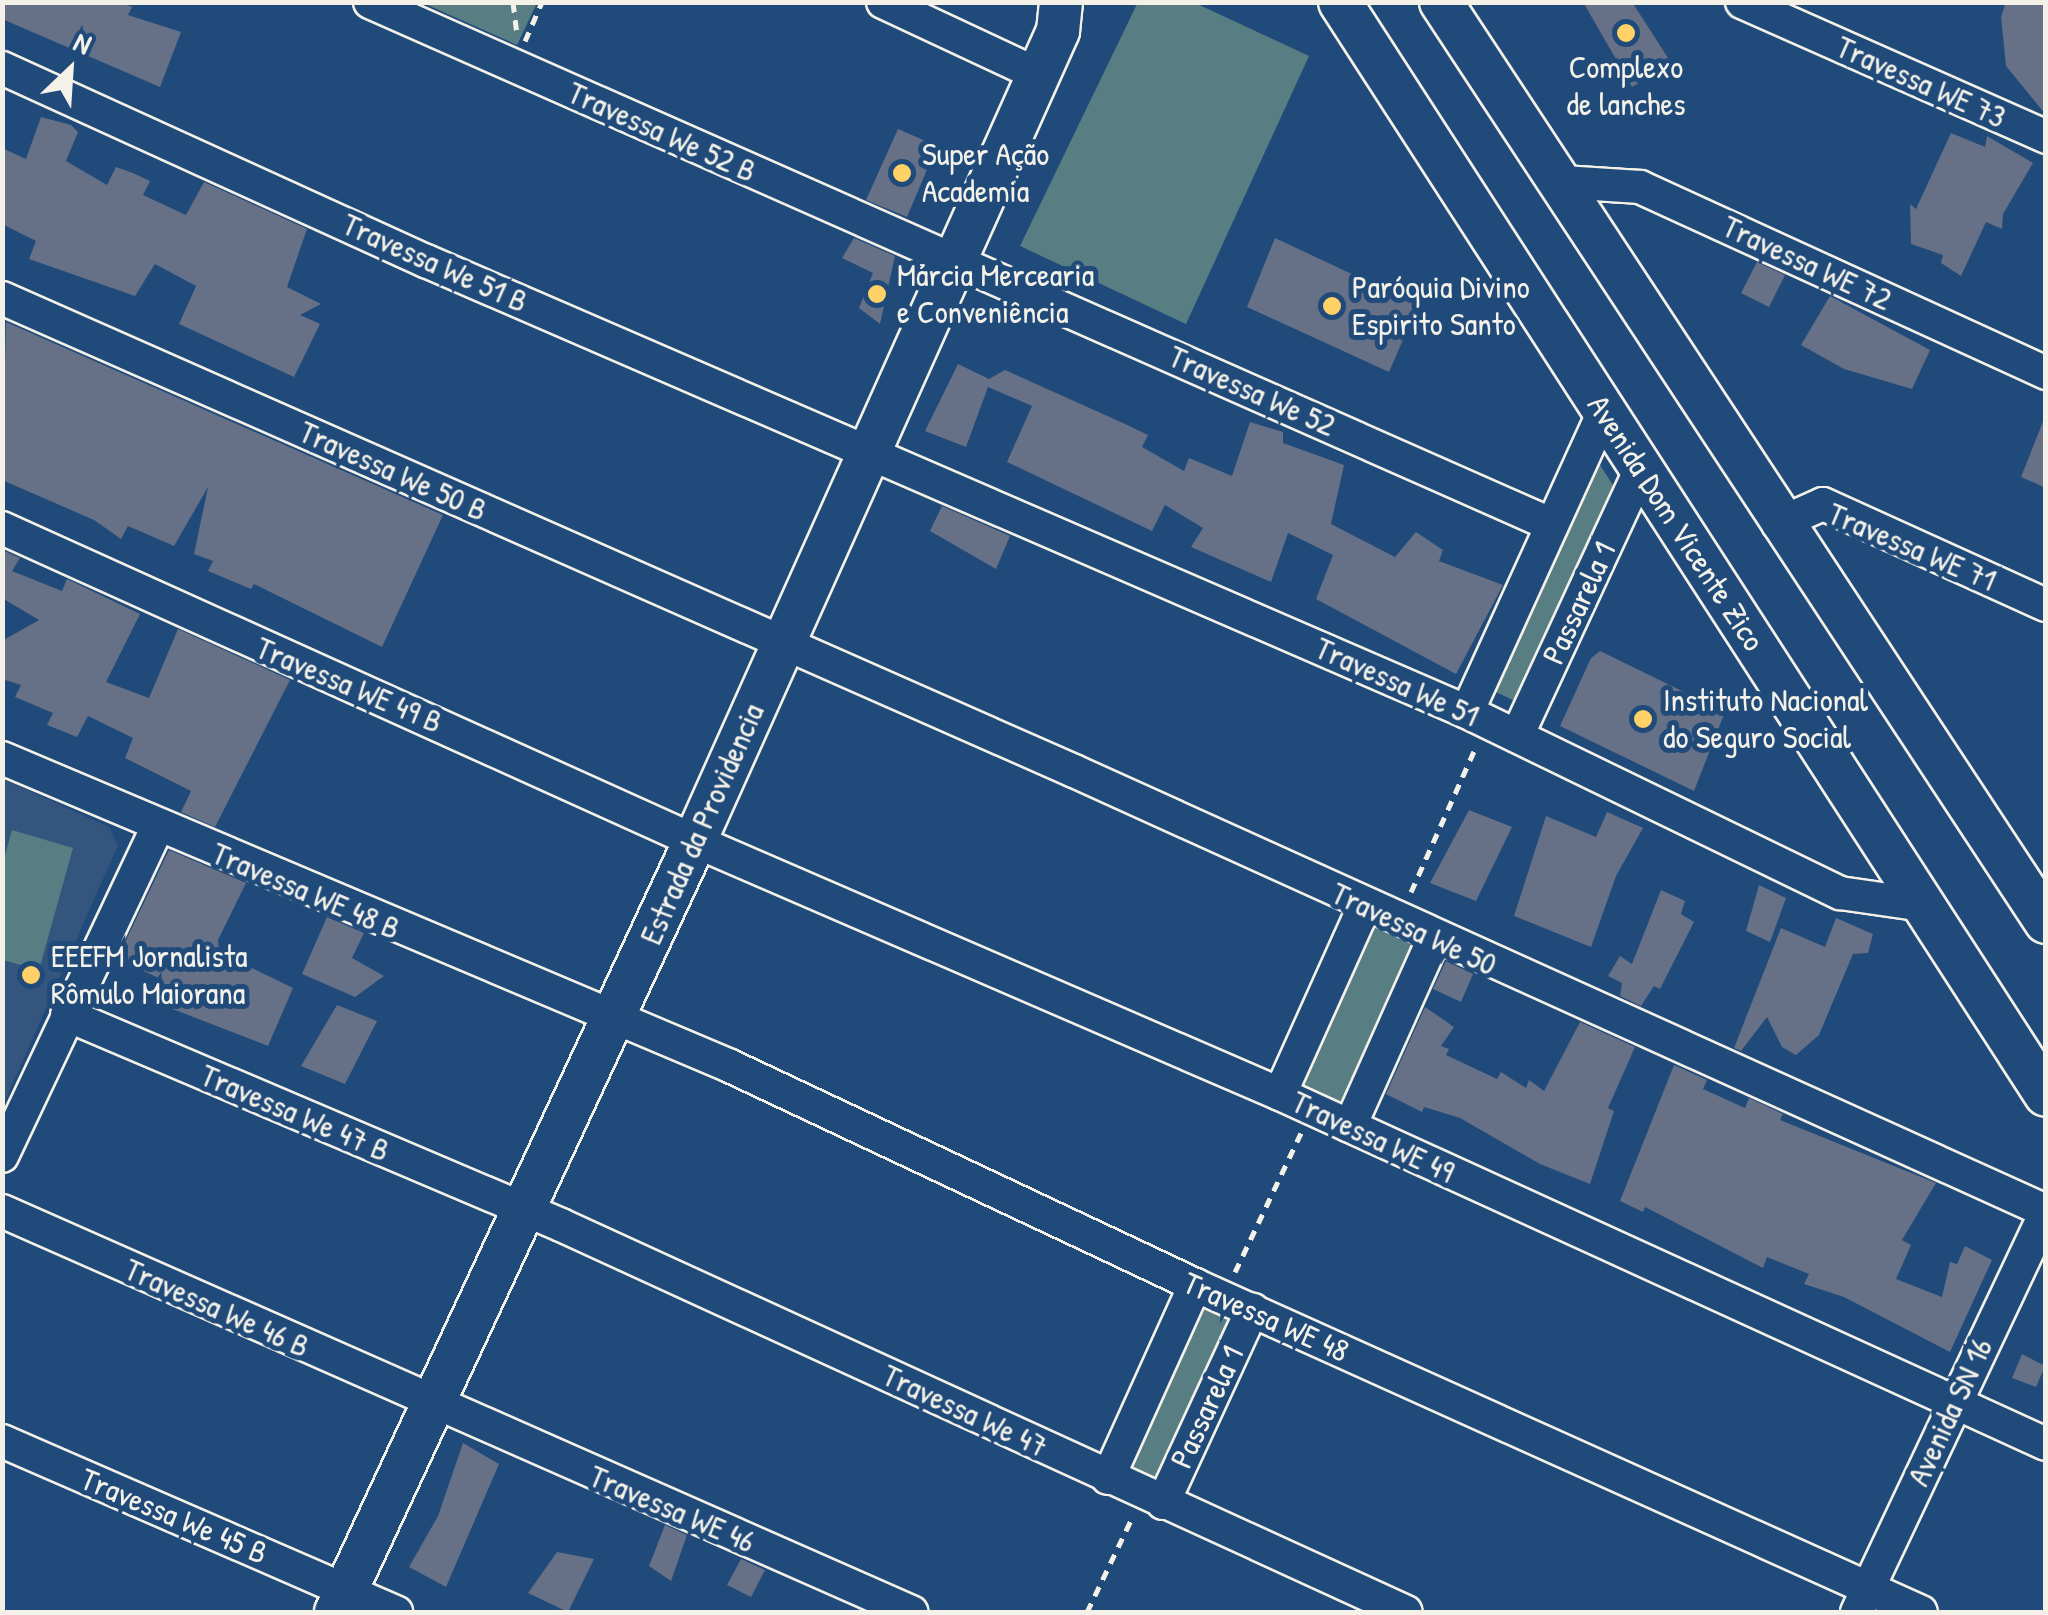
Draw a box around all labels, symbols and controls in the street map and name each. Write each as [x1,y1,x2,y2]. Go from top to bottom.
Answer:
north arrow [20,20,120,120]
text: N [68,22,97,63]
marker: Complexo de lanches [1615,22,1637,44]
street label: Travessa WE 73 [1830,28,2012,136]
place label: Complexo de lanches [1566,49,1686,124]
street label: Travessa We 52 B [562,73,762,191]
place label: Super Ação Academia [922,136,1049,211]
marker: Super Ação Academia [891,162,913,184]
street label: Travessa We 51 B [337,205,533,321]
street label: Travessa WE 72 [1716,207,1898,319]
place label: Márcia Mercearia e Conveniência [897,257,1094,332]
place label: Paróquia Divino Espirito Santo [1352,269,1530,344]
marker: Márcia Mercearia e Conveniência [866,283,888,305]
marker: Paróquia Divino Espirito Santo [1321,295,1343,317]
street label: Travessa We 52 [1163,337,1341,445]
street label: Avenida Dom Vicente Zico [1579,388,1773,658]
street label: Travessa We 50 B [293,413,493,529]
street label: Travessa WE 71 [1822,494,2002,600]
street label: Passarela 1 [1534,536,1624,670]
street label: Travessa WE 49 B [250,629,448,741]
street label: Travessa We 51 [1309,629,1485,735]
place label: Instituto Nacional do Seguro Social [1663,682,1868,757]
street label: Estrada da Providencia [632,698,772,950]
marker: Instituto Nacional do Seguro Social [1632,708,1654,730]
street label: Travessa WE 48 B [206,834,406,948]
street label: Travessa We 50 [1325,874,1503,984]
place label: EEEFM Jornalista Rômulo Maiorana [51,938,247,1013]
marker: EEEFM Jornalista Rômulo Maiorana [20,964,42,986]
street label: Travessa We 47 B [195,1056,395,1170]
street label: Travessa WE 49 [1286,1083,1460,1191]
street label: Travessa We 46 B [119,1250,315,1366]
street label: Travessa WE 48 [1177,1263,1355,1371]
street label: Avenida SN 16 [1899,1332,2001,1492]
street label: Passarela 1 [1162,1340,1252,1474]
street label: Travessa We 47 [876,1356,1054,1466]
street label: Travessa WE 46 [584,1457,760,1561]
street label: Travessa We 45 B [75,1459,273,1573]

